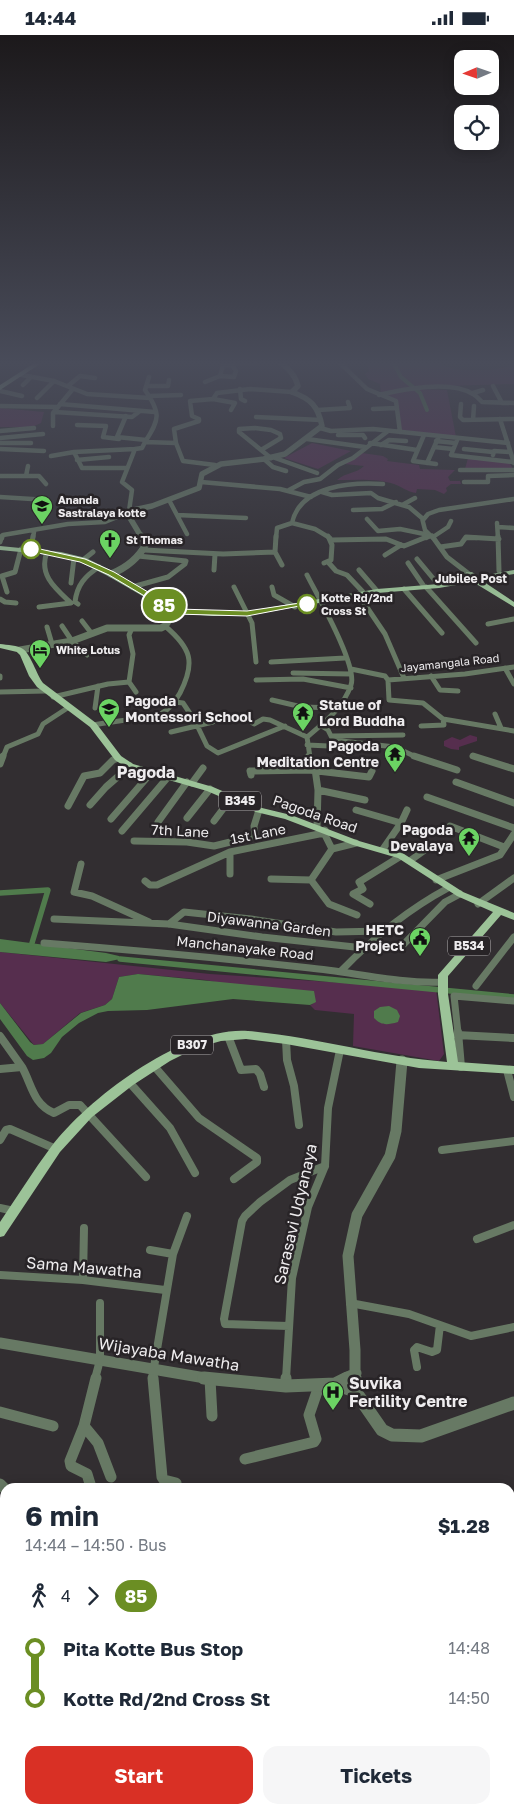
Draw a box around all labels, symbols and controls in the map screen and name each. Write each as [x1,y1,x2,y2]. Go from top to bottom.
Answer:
text: 14:44 [25,6,77,29]
north arrow [454,50,499,95]
map controls [454,50,499,150]
button: locate [454,105,499,150]
place label: Ananda Sastralaya kotte [58,493,146,519]
school or university icon: Ananda Sastralaya kotte [30,494,54,525]
church icon: St Thomas [98,528,122,559]
place label: St Thomas [126,533,183,546]
unlabelled marker [21,539,41,559]
district label: Jubilee Post [435,571,507,586]
line badge: 85 [142,589,186,621]
place label: Kotte Rd/2nd Cross St [321,591,393,617]
text: 85 [153,594,175,616]
marker: Kotte Rd/2nd Cross St [297,594,317,614]
hotel icon: White Lotus [28,638,52,669]
place label: White Lotus [56,643,120,656]
street label: Jayamangala Road [400,651,500,674]
place label: Pagoda Montessori School [125,692,253,725]
place label: Statue of Lord Buddha [319,696,405,729]
school or university icon: Pagoda Montessori School [97,697,121,728]
temple icon: Statue of Lord Buddha [291,701,315,732]
place label: Pagoda Meditation Centre [257,737,379,770]
temple icon: Pagoda Meditation Centre [383,742,407,773]
district label: Pagoda [117,762,175,782]
road number: B345 [219,791,261,811]
street label: Pagoda Road [271,791,360,836]
street label: 7th Lane [151,820,209,841]
street label: 1st Lane [229,820,287,847]
place label: Pagoda Devalaya [390,821,453,854]
temple icon: Pagoda Devalaya [457,826,481,857]
street label: Diyawanna Garden [206,907,332,940]
place label: HETC Project [355,921,404,954]
public building icon: HETC Project [408,926,432,957]
street label: Manchanayake Road [176,932,314,963]
road number: B534 [448,936,490,955]
road number: B307 [171,1035,213,1055]
street label: Sarasavi Udyanaya [269,1142,321,1286]
street label: Sama Mawatha [25,1252,143,1282]
street label: Wijayaba Mawatha [97,1333,241,1375]
place label: Suvika Fertility Centre [349,1373,467,1411]
hospital icon: Suvika Fertility Centre [321,1380,345,1411]
text: 6 min [25,1499,99,1532]
text: $1.28 [438,1514,490,1537]
text: 14:44 – 14:50 · Bus [25,1535,167,1555]
icon: walk [25,1582,53,1610]
icon: forward [79,1582,107,1610]
text: 85 [125,1585,147,1607]
text: 4 [61,1586,71,1606]
text: Pita Kotte Bus Stop [63,1637,243,1660]
text: 14:48 [448,1638,490,1658]
text: Kotte Rd/2nd Cross St [63,1687,270,1710]
text: 14:50 [448,1688,490,1708]
button: Start [25,1746,253,1804]
button: Tickets [263,1746,490,1804]

